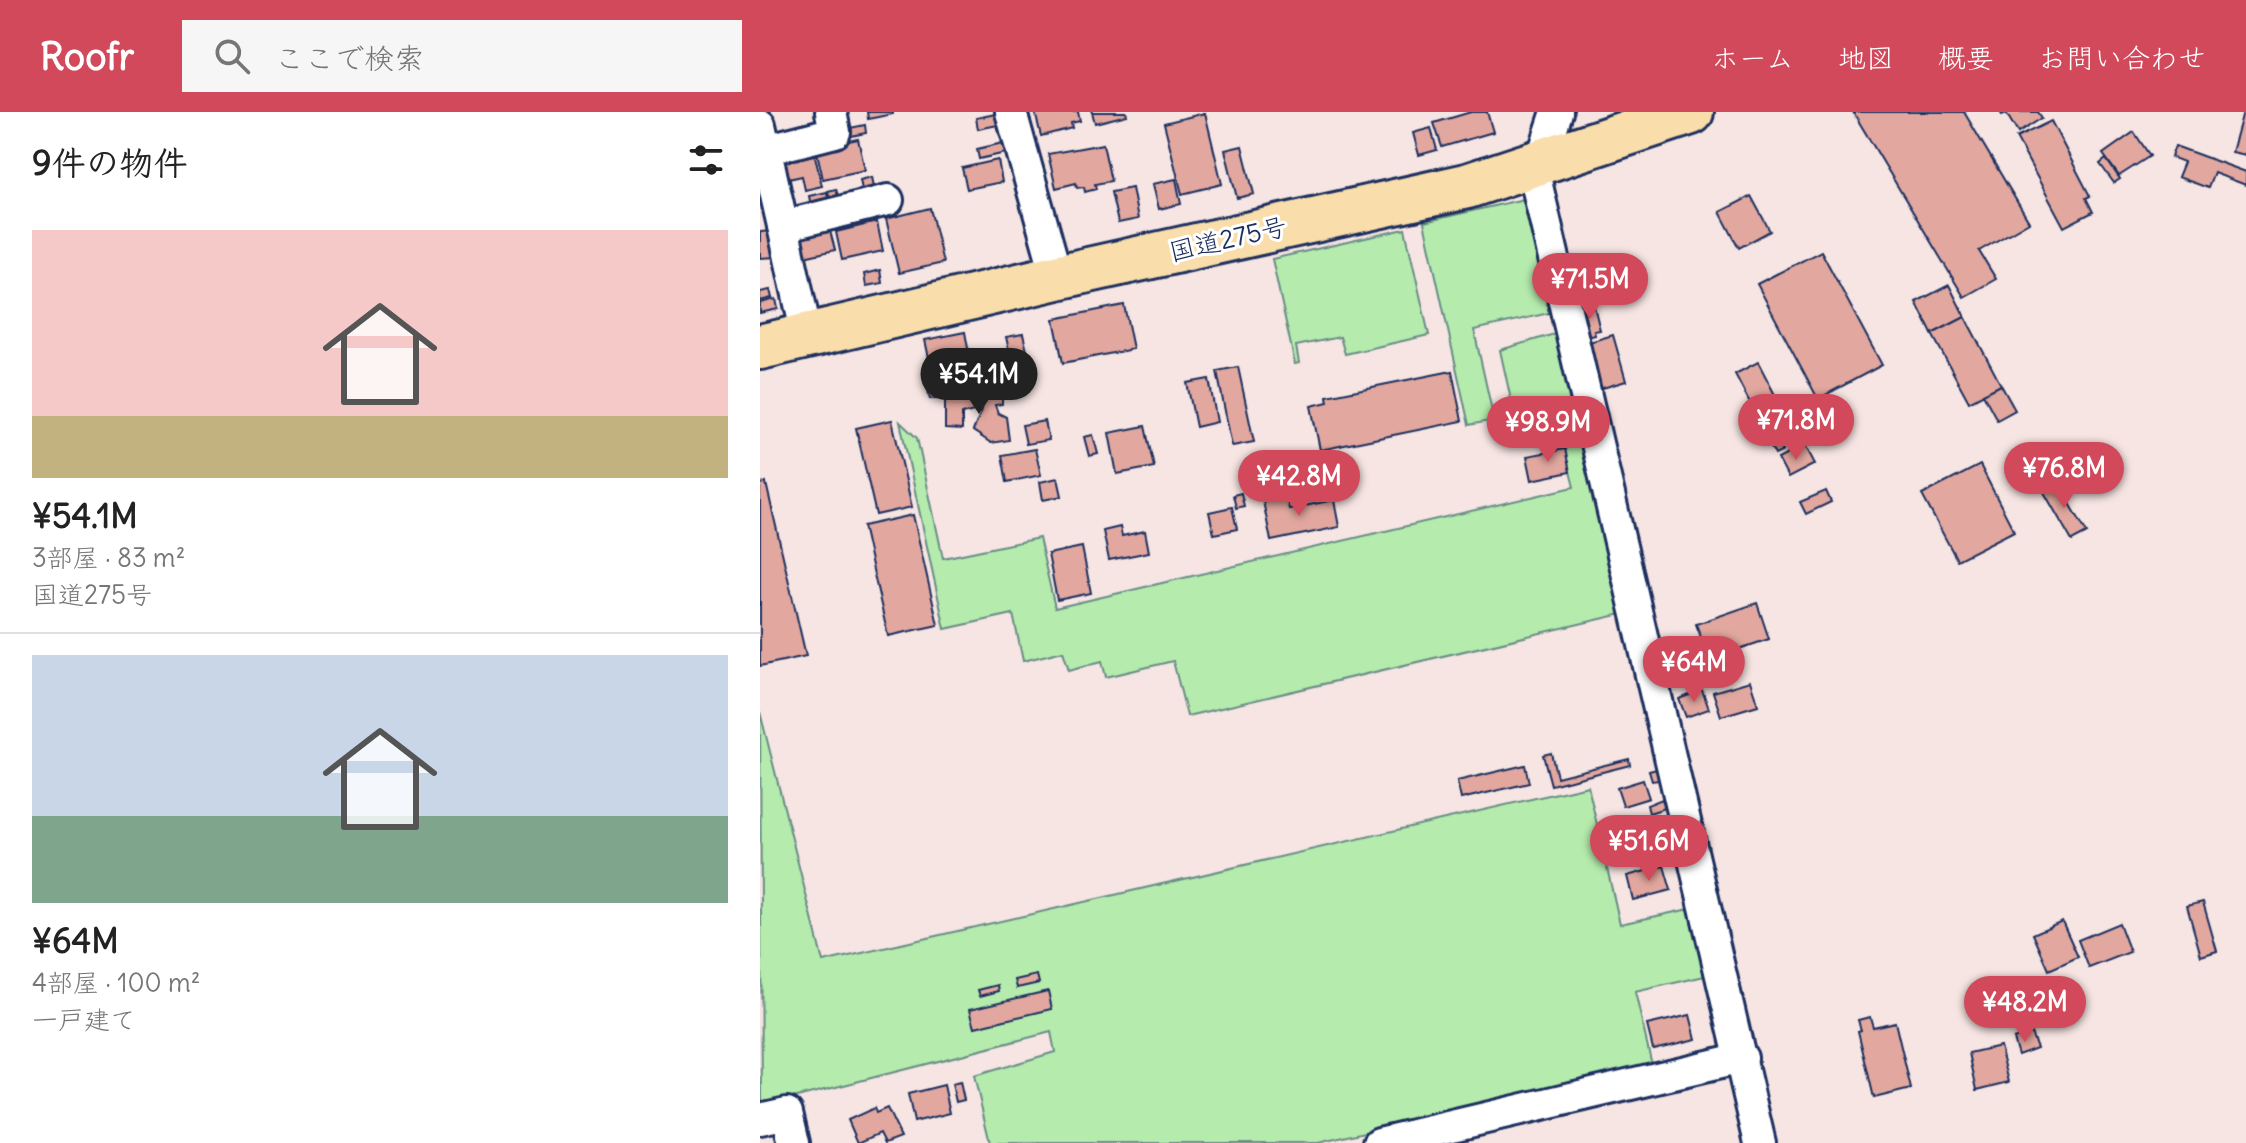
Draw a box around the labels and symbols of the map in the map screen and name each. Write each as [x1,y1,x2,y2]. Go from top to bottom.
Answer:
street label: 国道275号 [1166,209,1290,268]
pin: ¥71.5M [1525,253,1655,321]
pin: ¥54.1M [914,348,1044,416]
pin: ¥71.8M [1731,394,1861,462]
pin: ¥98.9M [1483,396,1613,464]
pin: ¥76.8M [1999,442,2129,510]
pin: ¥42.8M [1234,450,1364,518]
pin: ¥64M [1647,636,1741,704]
pin: ¥51.6M [1584,815,1714,883]
pin: ¥48.2M [1960,976,2090,1044]

